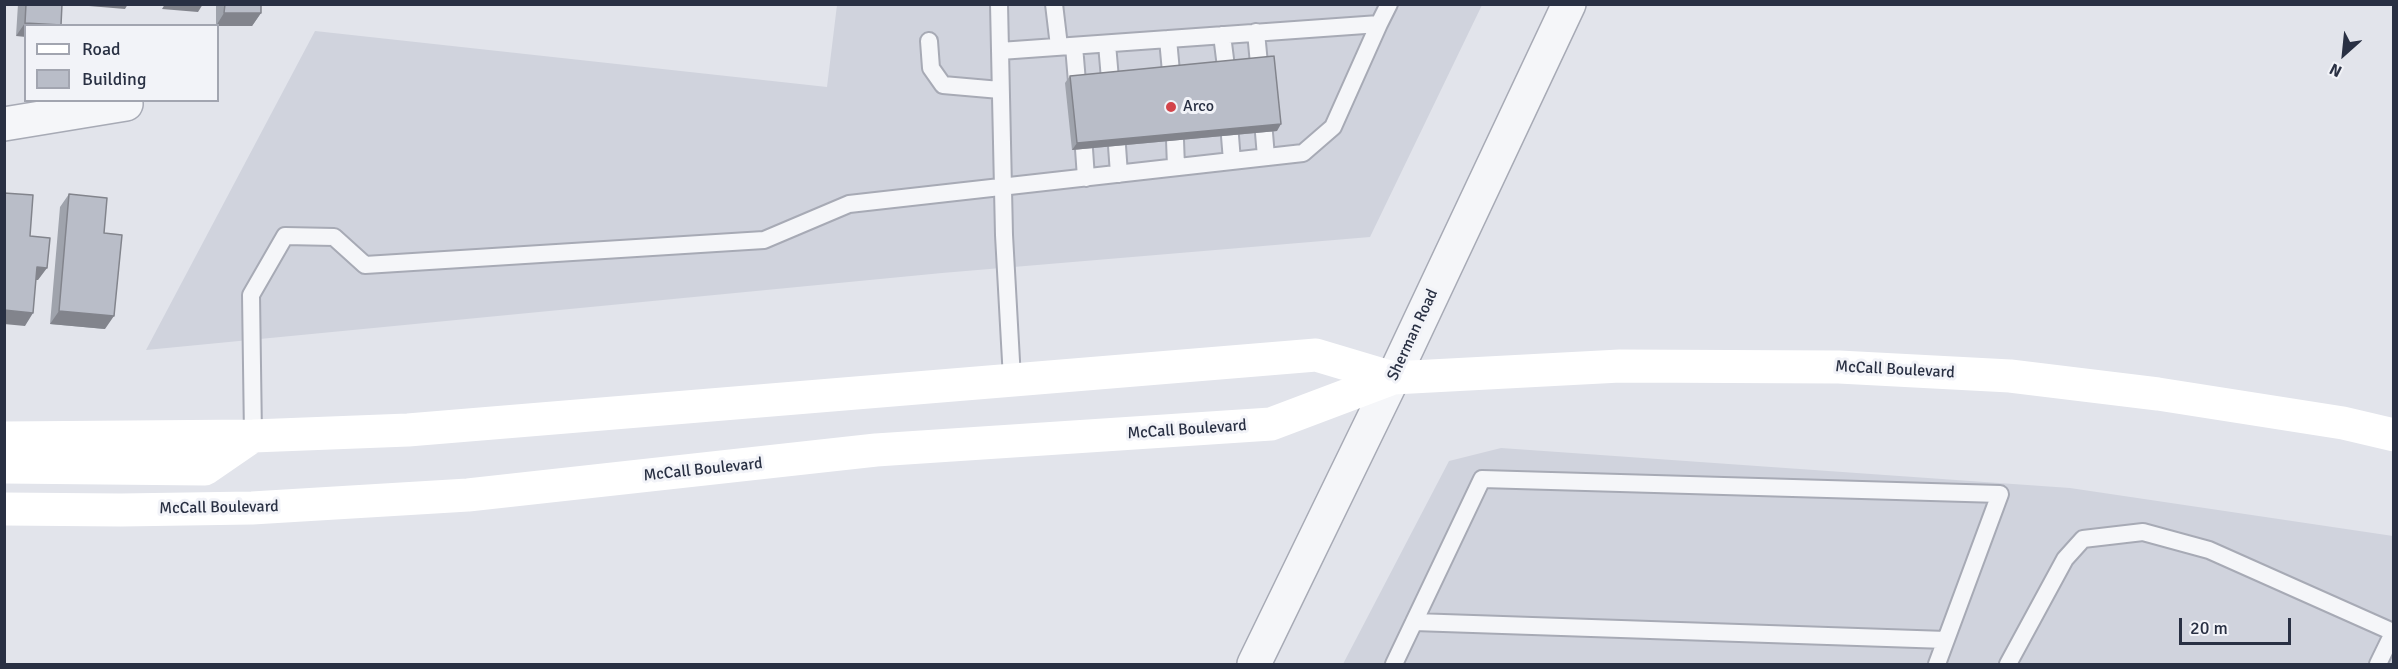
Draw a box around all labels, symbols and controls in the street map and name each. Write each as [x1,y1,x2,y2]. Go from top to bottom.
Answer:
legend [24,24,219,102]
north arrow [2314,24,2374,84]
text: Road [82,38,121,60]
text: N [2326,59,2345,81]
text: Building [82,68,146,90]
place label: Arco [1183,97,1214,117]
marker: Arco [1164,100,1178,114]
street label: Sherman Road [1383,286,1443,384]
street label: McCall Boulevard [1835,357,1955,383]
street label: McCall Boulevard [1127,416,1247,444]
street label: McCall Boulevard [643,454,763,486]
street label: McCall Boulevard [159,497,279,519]
scale bar [2182,606,2294,644]
text: 20 m [2190,617,2228,639]

